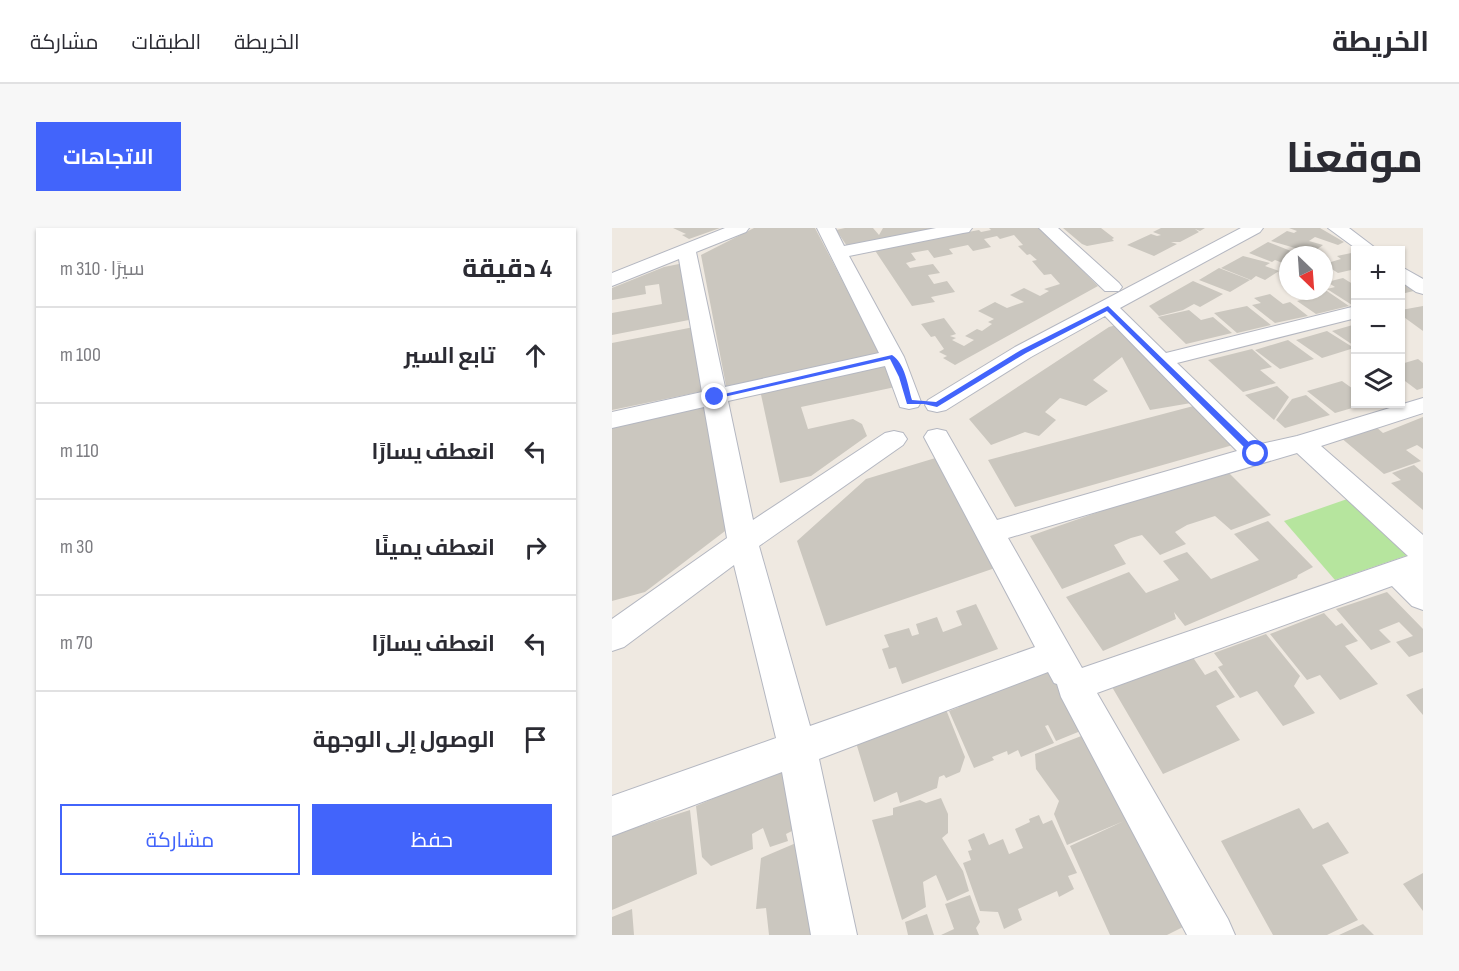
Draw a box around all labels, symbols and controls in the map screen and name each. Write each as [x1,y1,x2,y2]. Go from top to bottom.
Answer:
text: الخريطة [1332,26,1429,59]
text: مشاركة [30,30,99,55]
text: الطبقات [132,30,201,55]
text: الخريطة [234,30,300,55]
button: الاتجاهات [36,122,181,191]
text: موقعنا [1286,134,1423,185]
north arrow [1279,246,1333,300]
map controls [1351,246,1405,408]
button: + [1351,246,1405,300]
text: 4 دقيقة [462,254,552,285]
text: سيرًا · 310 m [60,257,144,281]
button: − [1351,300,1405,354]
icon: ahead [519,339,552,372]
text: 100 m [60,343,101,367]
text: تابع السير [404,343,495,370]
button: layers [1351,354,1405,408]
route end [701,383,727,409]
icon: left [519,435,552,468]
text: 110 m [60,439,99,463]
text: انعطف يسارًا [372,439,495,466]
route start [1242,440,1268,466]
icon: right [519,531,552,564]
text: 30 m [60,535,93,559]
text: انعطف يمينًا [374,535,495,562]
icon: left [519,627,552,660]
text: 70 m [60,631,93,655]
text: انعطف يسارًا [372,631,495,658]
icon: arrive [519,723,552,756]
text: الوصول إلى الوجهة [313,727,495,754]
button: مشاركة [60,804,300,875]
button: حفظ [312,804,552,875]

